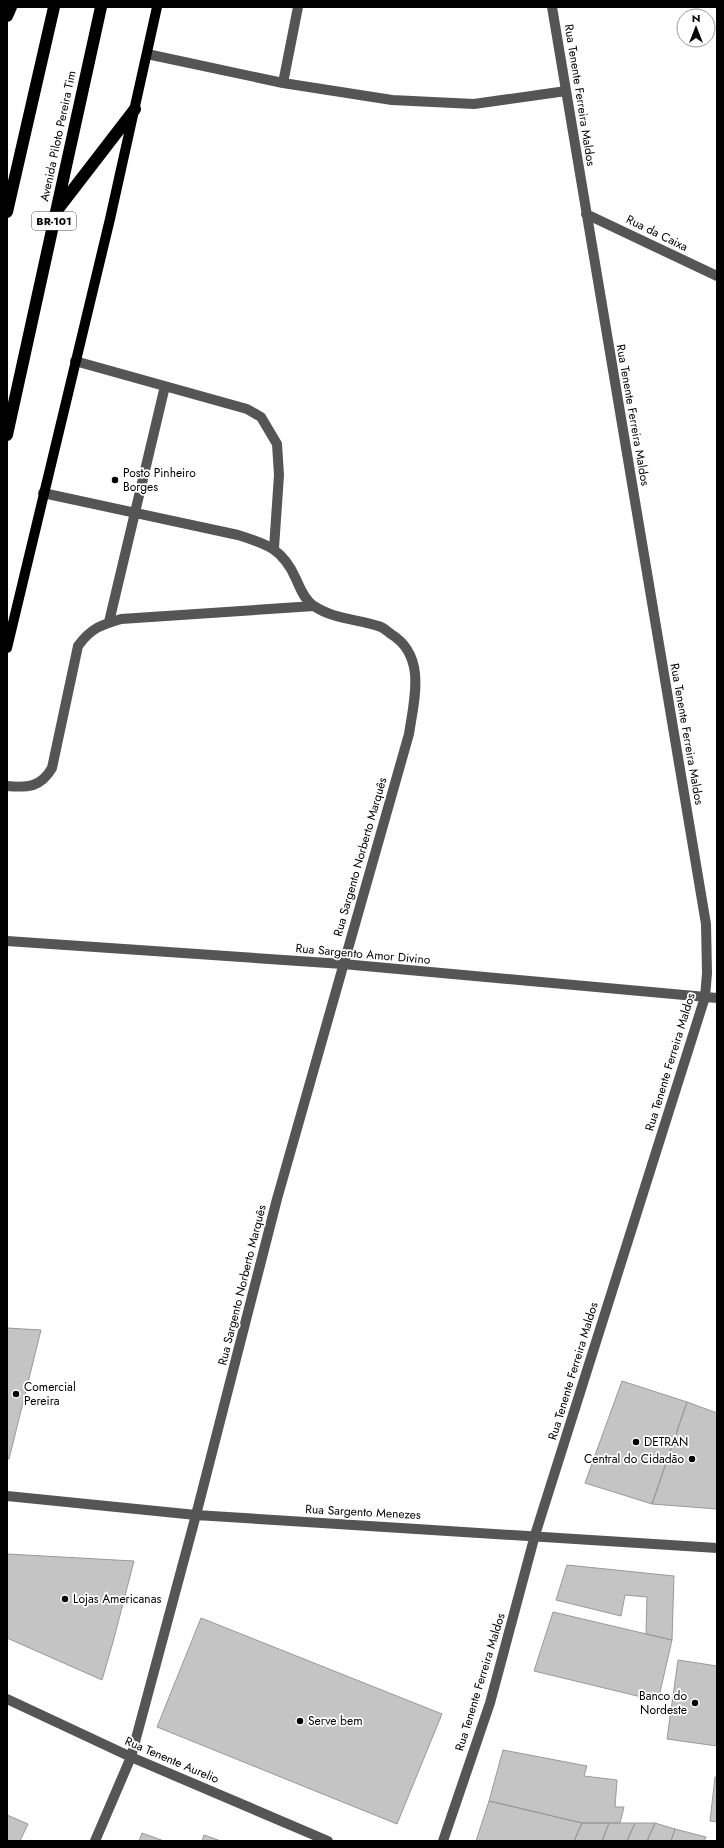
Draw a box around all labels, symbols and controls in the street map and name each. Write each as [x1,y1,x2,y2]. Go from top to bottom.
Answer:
north arrow [676,8,716,48]
text: N [692,10,700,26]
street label: Rua Tenente Ferreira Maldos [560,23,600,167]
street label: Avenida Piloto Pereira Tim [35,69,81,203]
street label: Rua da Caixa [623,210,691,256]
road number: BR-101 [32,212,76,230]
street label: Rua Tenente Ferreira Maldos [612,343,654,487]
place label: Posto Pinheiro Borges [123,464,196,496]
marker: Posto Pinheiro Borges [110,475,120,485]
street label: Rua Tenente Ferreira Maldos [666,662,708,806]
street label: Rua Sargento Norberto Marquês [329,775,391,939]
street label: Rua Sargento Amor Divino [295,939,432,969]
street label: Rua Tenente Ferreira Maldos [640,991,700,1133]
street label: Rua Sargento Norberto Marquês [213,1203,271,1367]
street label: Rua Tenente Ferreira Maldos [543,1300,603,1442]
place label: Comercial Pereira [24,1378,76,1410]
marker: Comercial Pereira [11,1389,21,1399]
place label: DETRAN [644,1433,688,1451]
marker: DETRAN [631,1437,641,1447]
place label: Central do Cidadão [584,1450,684,1468]
marker: Central do Cidadão [687,1454,697,1464]
street label: Rua Sargento Menezes [305,1500,421,1524]
place label: Lojas Americanas [73,1590,161,1608]
marker: Lojas Americanas [60,1594,70,1604]
street label: Rua Tenente Ferreira Maldos [450,1611,510,1753]
place label: Banco do Nordeste [639,1687,687,1719]
marker: Banco do Nordeste [690,1698,700,1708]
place label: Serve bem [308,1712,363,1730]
marker: Serve bem [295,1716,305,1726]
street label: Rua Tenente Aurelio [122,1732,222,1788]

